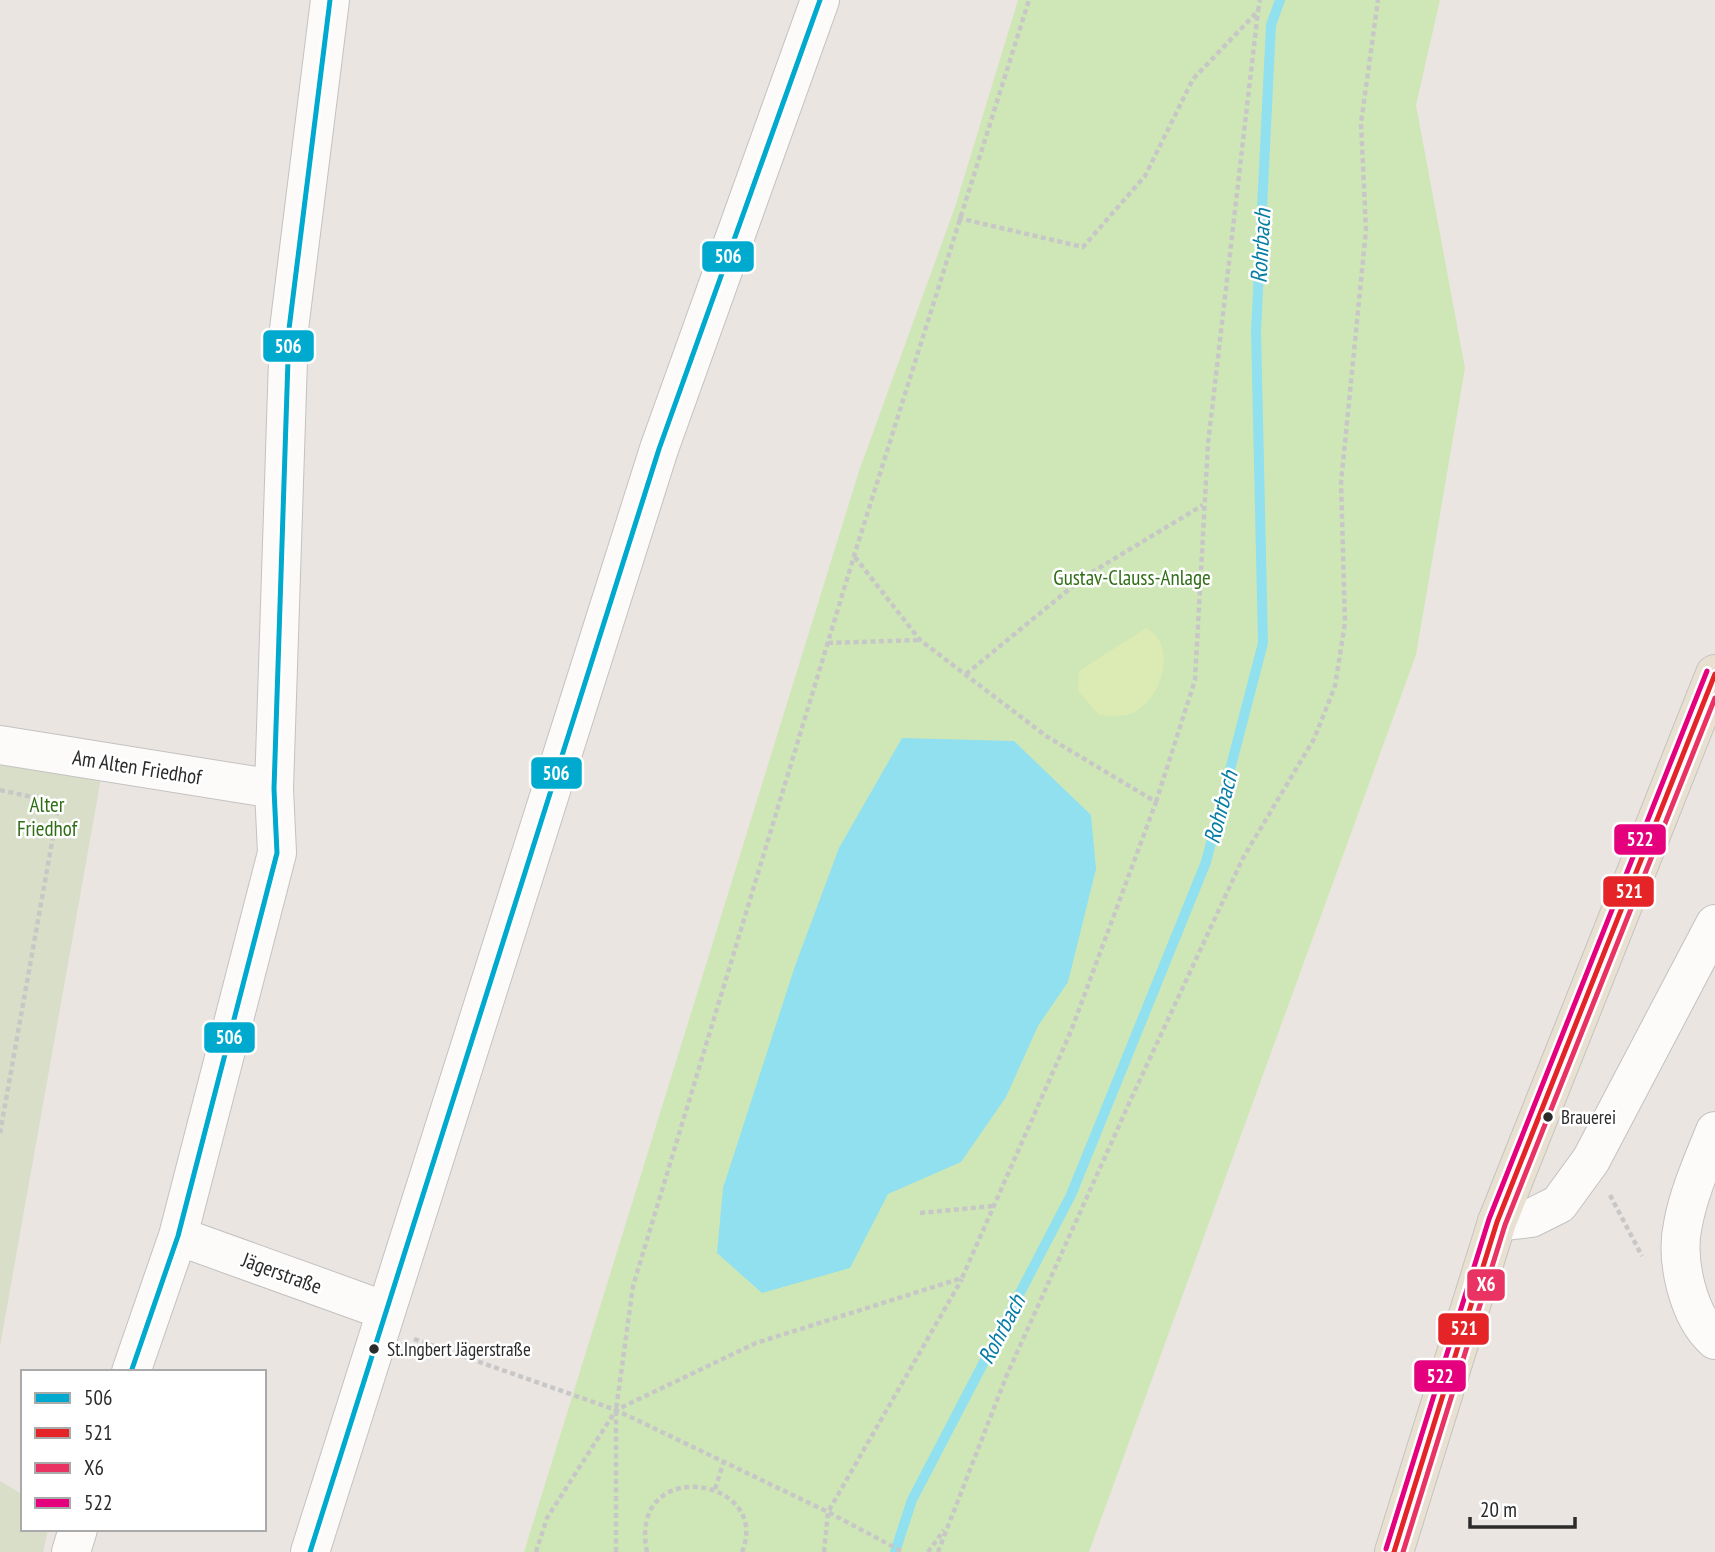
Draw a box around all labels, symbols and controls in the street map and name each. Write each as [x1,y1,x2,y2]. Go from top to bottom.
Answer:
water label: Rohrbach [1244,206,1277,284]
line badge: 506 [701,240,755,273]
text: 506 [714,244,742,268]
line badge: 506 [262,329,315,363]
text: 506 [274,334,302,358]
park label: Gustav-Clauss-Anlage [1053,564,1211,591]
street label: Am Alten Friedhof [70,743,204,791]
line badge: 506 [530,756,583,790]
text: 506 [542,761,570,785]
water label: Rohrbach [1196,766,1244,846]
park label: Alter Friedhof [17,791,78,842]
line badge: 522 [1613,823,1667,856]
text: 522 [1626,827,1654,851]
line badge: 521 [1602,875,1655,908]
text: 521 [1615,879,1643,903]
line badge: 506 [203,1021,256,1054]
text: 506 [215,1025,243,1049]
place label: Brauerei [1561,1105,1616,1129]
marker: Brauerei [1541,1110,1555,1124]
street label: Jägerstraße [237,1246,326,1300]
line badge: X6 [1466,1268,1506,1302]
text: X6 [1476,1272,1496,1296]
water label: Rohrbach [971,1288,1032,1368]
line badge: 521 [1437,1312,1490,1346]
text: 521 [1450,1316,1478,1340]
place label: St.Ingbert Jägerstraße [387,1337,531,1361]
marker: St.Ingbert Jägerstraße [367,1342,381,1356]
line badge: 522 [1413,1359,1467,1393]
text: 522 [1426,1364,1454,1388]
legend [21,1370,266,1531]
text: 506 [84,1384,112,1411]
text: 521 [84,1419,112,1446]
text: X6 [84,1454,104,1481]
scale bar [1470,1486,1575,1530]
text: 522 [84,1489,112,1516]
text: 20 m [1480,1496,1517,1523]

